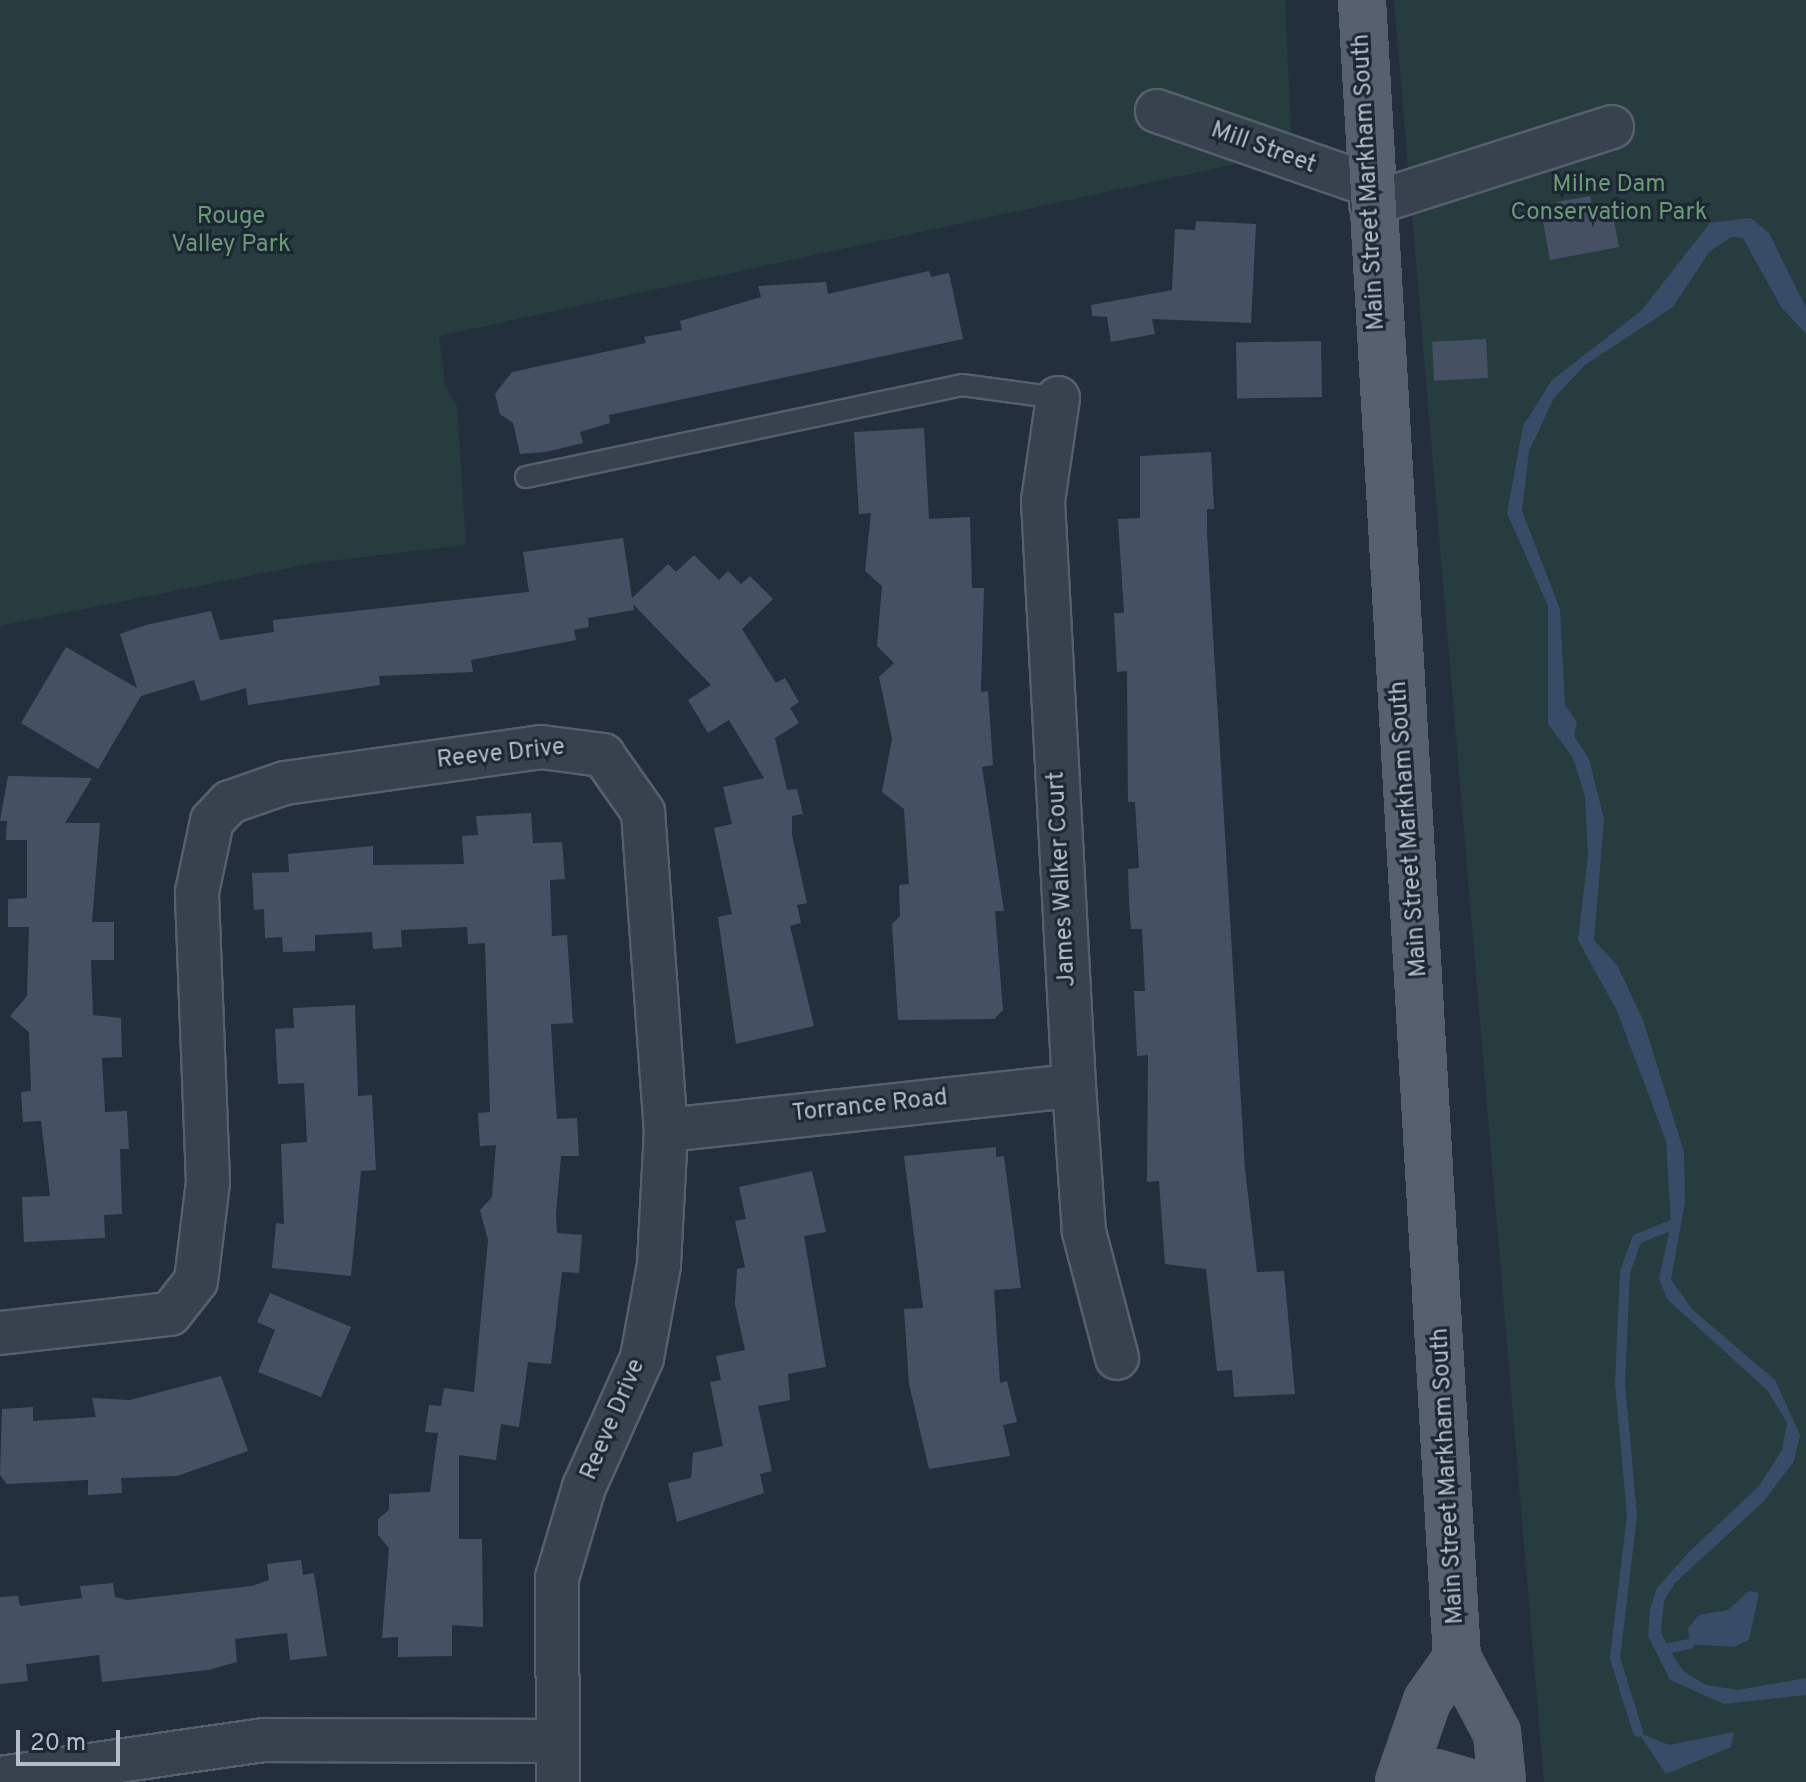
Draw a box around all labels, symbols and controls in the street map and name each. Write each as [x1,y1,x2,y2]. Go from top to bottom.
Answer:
street label: Main Street Markham South [1348,33,1392,331]
street label: Mill Street [1207,117,1319,181]
park label: Milne Dam Conservation Park [1511,172,1707,228]
park label: Rouge Valley Park [171,204,291,260]
street label: Main Street Markham South [1385,680,1435,978]
street label: Reeve Drive [435,734,567,776]
street label: James Walker Court [1043,770,1083,988]
street label: Torrance Road [791,1085,949,1129]
street label: Main Street Markham South [1427,1327,1471,1625]
street label: Reeve Drive [576,1355,652,1485]
scale bar [20,1714,124,1764]
text: 20 m [30,1729,86,1759]

